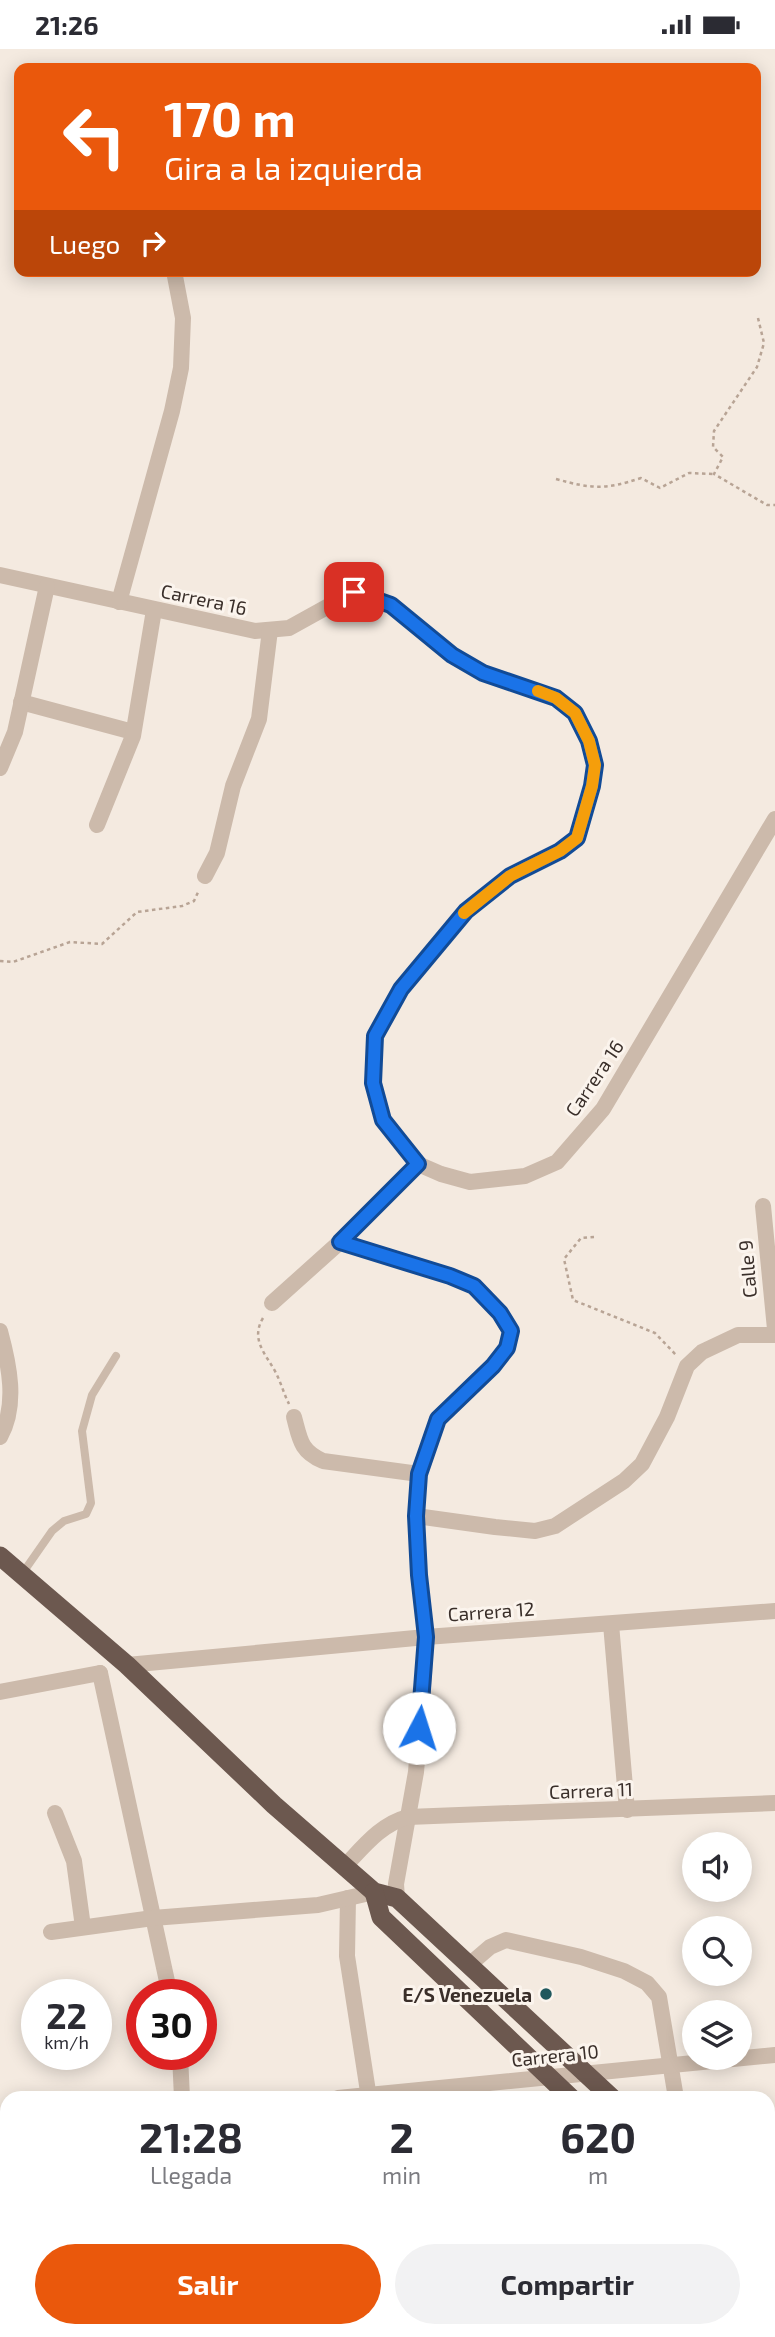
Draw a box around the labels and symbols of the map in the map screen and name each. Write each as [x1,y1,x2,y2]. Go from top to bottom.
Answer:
pin [324,562,384,622]
street label: Carrera 16 [159,579,249,619]
street label: Carrera 16 [560,1035,628,1121]
street label: Calle 9 [733,1239,761,1299]
street label: Carrera 12 [447,1596,535,1626]
position arrow [382,1691,456,1765]
street label: Carrera 11 [549,1777,633,1803]
speed limit sign: 30 [126,1979,217,2070]
place label: E/S Venezuela [402,1983,532,2006]
marker: E/S Venezuela [538,1986,554,2002]
street label: Carrera 10 [510,2039,600,2071]

